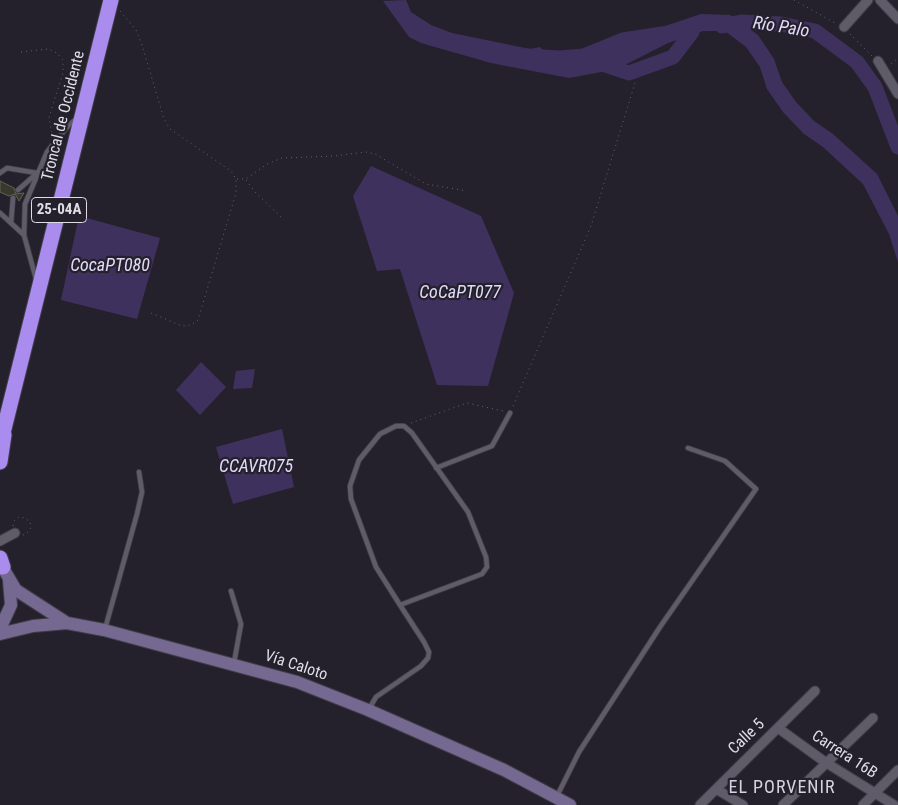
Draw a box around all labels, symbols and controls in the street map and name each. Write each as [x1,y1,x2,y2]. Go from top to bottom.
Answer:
water label: Río Palo [751,13,811,43]
street label: Troncal de Occidente [39,49,89,183]
road number: 25-04A [32,198,86,222]
water label: CocaPT080 [70,255,150,277]
water label: CoCaPT077 [419,282,501,304]
water label: CCAVR075 [219,456,293,478]
street label: Vía Caloto [262,647,330,685]
street label: Calle 5 [725,715,769,759]
street label: Carrera 16B [808,727,880,783]
district label: EL PORVENIR [727,777,837,799]

